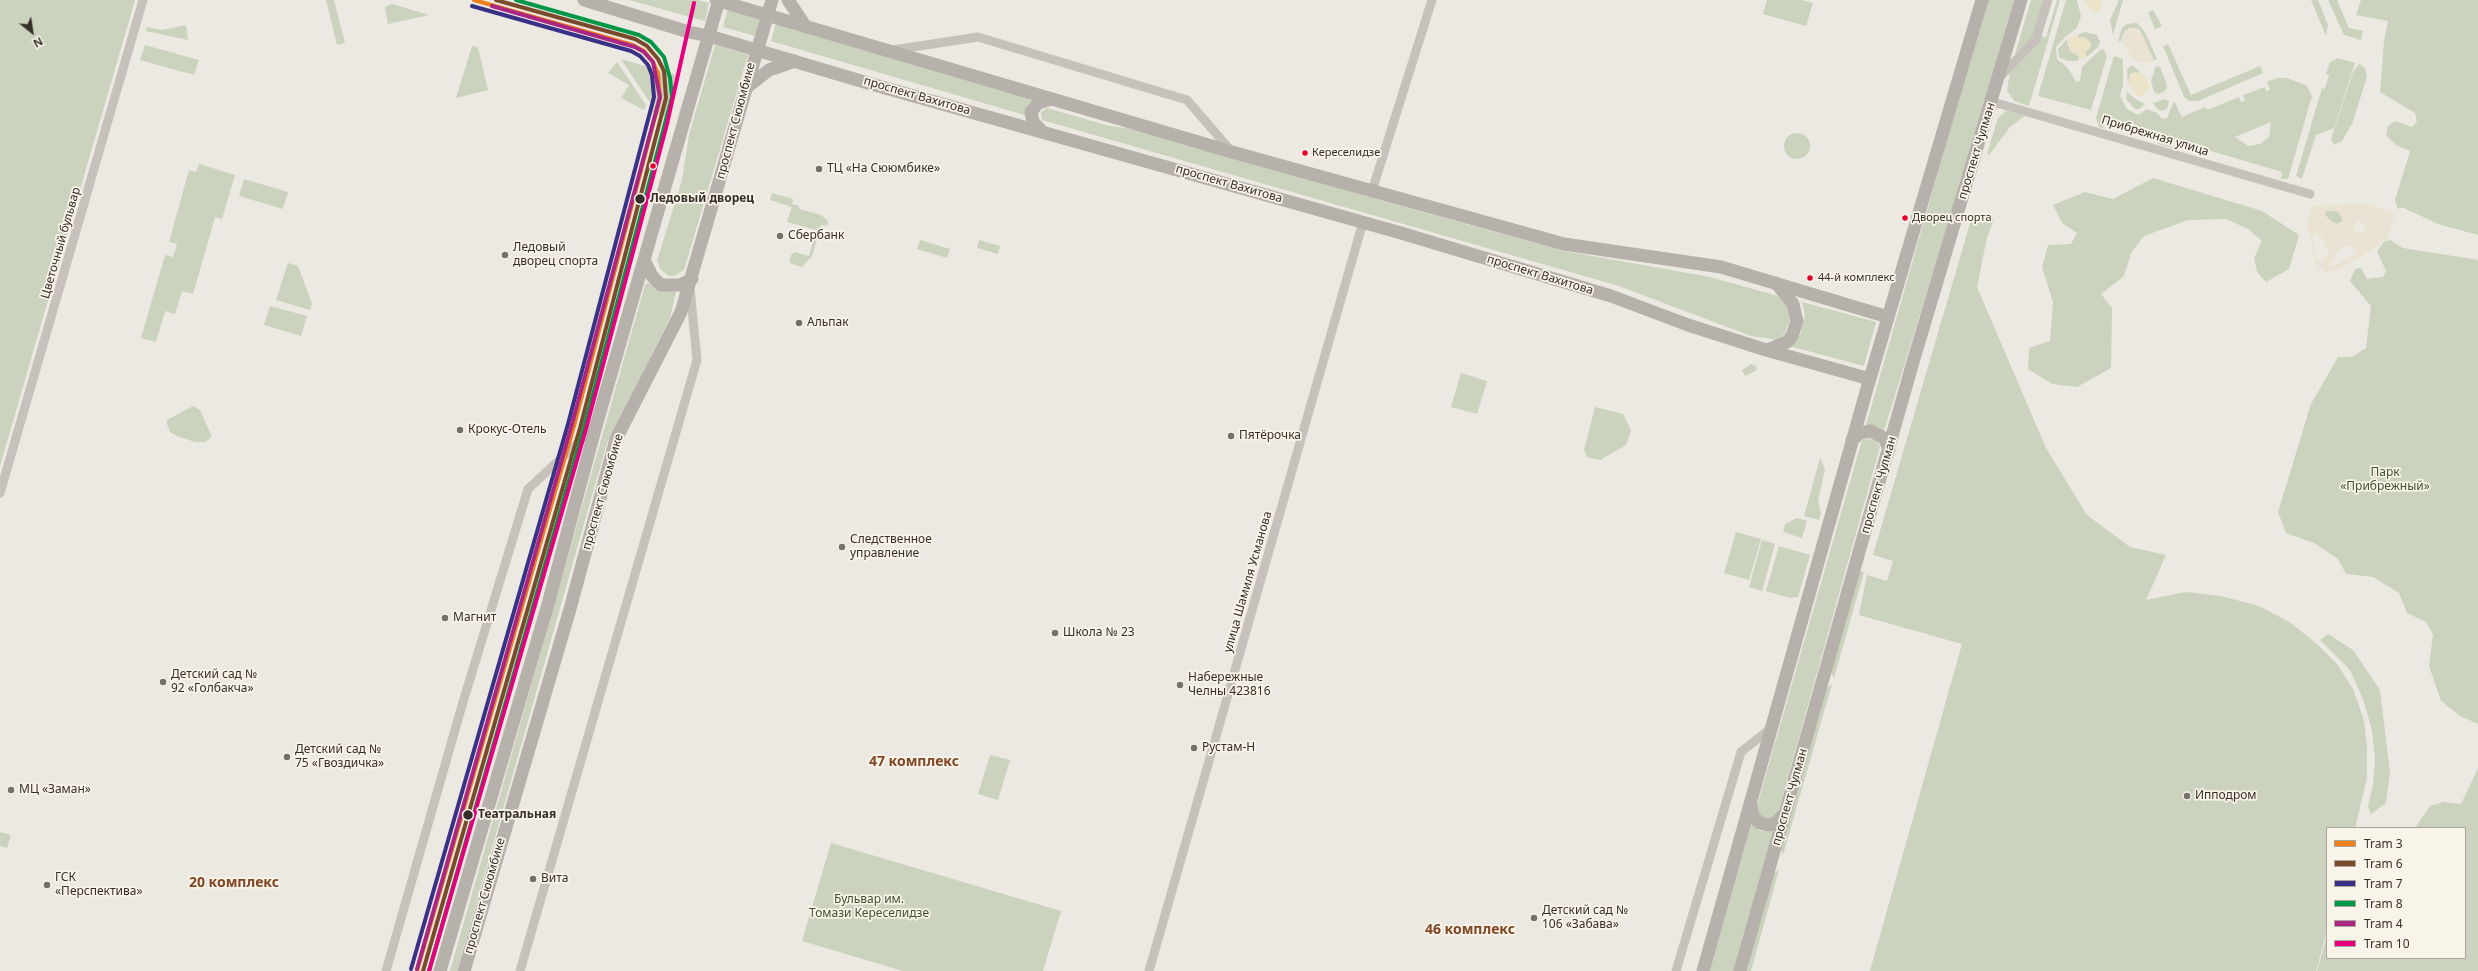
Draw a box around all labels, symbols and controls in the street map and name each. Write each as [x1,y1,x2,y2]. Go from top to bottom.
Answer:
north arrow [12,12,52,52]
text: N [31,34,46,52]
street label: проспект Сююмбике [714,61,758,181]
street label: проспект Вахитова [862,74,972,118]
street label: проспект Чулман [1955,101,1999,201]
street label: Прибрежная улица [2100,113,2210,159]
place label: Кереселидзе [1312,146,1380,160]
marker: Кереселидзе [1300,148,1310,158]
unlabelled marker [648,161,658,171]
place label: ТЦ «На Сююмбике» [827,162,940,176]
street label: проспект Вахитова [1174,162,1284,206]
marker: ТЦ «На Сююмбике» [814,164,824,174]
street label: Цветочный бульвар [38,186,84,300]
marker: Ледовый дворец [633,192,647,206]
place label: Ледовый дворец [650,192,754,206]
place label: Дворец спорта [1912,211,1992,225]
marker: Дворец спорта [1900,213,1910,223]
place label: Сбербанк [788,229,844,243]
marker: Сбербанк [775,231,785,241]
place label: Ледовый дворец спорта [513,241,598,269]
marker: Ледовый дворец спорта [500,250,510,260]
street label: проспект Вахитова [1485,252,1595,298]
place label: 44-й комплекс [1818,271,1895,285]
marker: 44-й комплекс [1805,273,1815,283]
place label: Альпак [807,316,849,330]
marker: Альпак [794,318,804,328]
place label: Крокус-Отель [468,423,547,437]
marker: Крокус-Отель [455,425,465,435]
place label: Пятёрочка [1239,429,1301,443]
marker: Пятёрочка [1226,431,1236,441]
street label: проспект Сююмбике [580,432,626,552]
street label: проспект Чулман [1858,435,1900,535]
park label: Парк «Прибрежный» [2340,466,2430,494]
street label: улица Шамиля Усманова [1221,510,1275,654]
place label: Следственное управление [850,533,932,561]
marker: Следственное управление [837,542,847,552]
place label: Магнит [453,611,496,625]
marker: Магнит [440,613,450,623]
place label: Школа № 23 [1063,626,1135,640]
marker: Школа № 23 [1050,628,1060,638]
place label: Детский сад № 92 «Голбакча» [171,668,257,696]
place label: Набережные Челны 423816 [1188,671,1271,699]
marker: Детский сад № 92 «Голбакча» [158,677,168,687]
marker: Набережные Челны 423816 [1175,680,1185,690]
place label: Рустам-Н [1202,741,1255,755]
place label: Детский сад № 75 «Гвоздичка» [295,743,384,771]
marker: Рустам-Н [1189,743,1199,753]
street label: проспект Чулман [1769,747,1811,847]
marker: Детский сад № 75 «Гвоздичка» [282,752,292,762]
district label: 47 комплекс [869,754,959,770]
place label: МЦ «Заман» [19,783,91,797]
marker: МЦ «Заман» [6,785,16,795]
place label: Ипподром [2195,789,2257,803]
marker: Ипподром [2182,791,2192,801]
marker: Театральная [461,808,475,822]
place label: Театральная [478,808,556,822]
legend [2326,827,2466,959]
text: Tram 3 [2364,835,2403,852]
street label: проспект Сююмбике [462,836,508,956]
text: Tram 6 [2364,855,2403,872]
place label: ГСК «Перспектива» [55,871,143,899]
place label: Вита [541,872,569,886]
marker: Вита [528,874,538,884]
district label: 20 комплекс [189,875,279,891]
text: Tram 7 [2364,875,2403,892]
marker: ГСК «Перспектива» [42,880,52,890]
park label: Бульвар им. Томази Кереселидзе [809,893,929,921]
text: Tram 8 [2364,895,2403,912]
place label: Детский сад № 106 «Забава» [1542,904,1628,932]
marker: Детский сад № 106 «Забава» [1529,913,1539,923]
text: Tram 4 [2364,915,2403,932]
district label: 46 комплекс [1425,922,1515,938]
text: Tram 10 [2364,935,2410,952]

